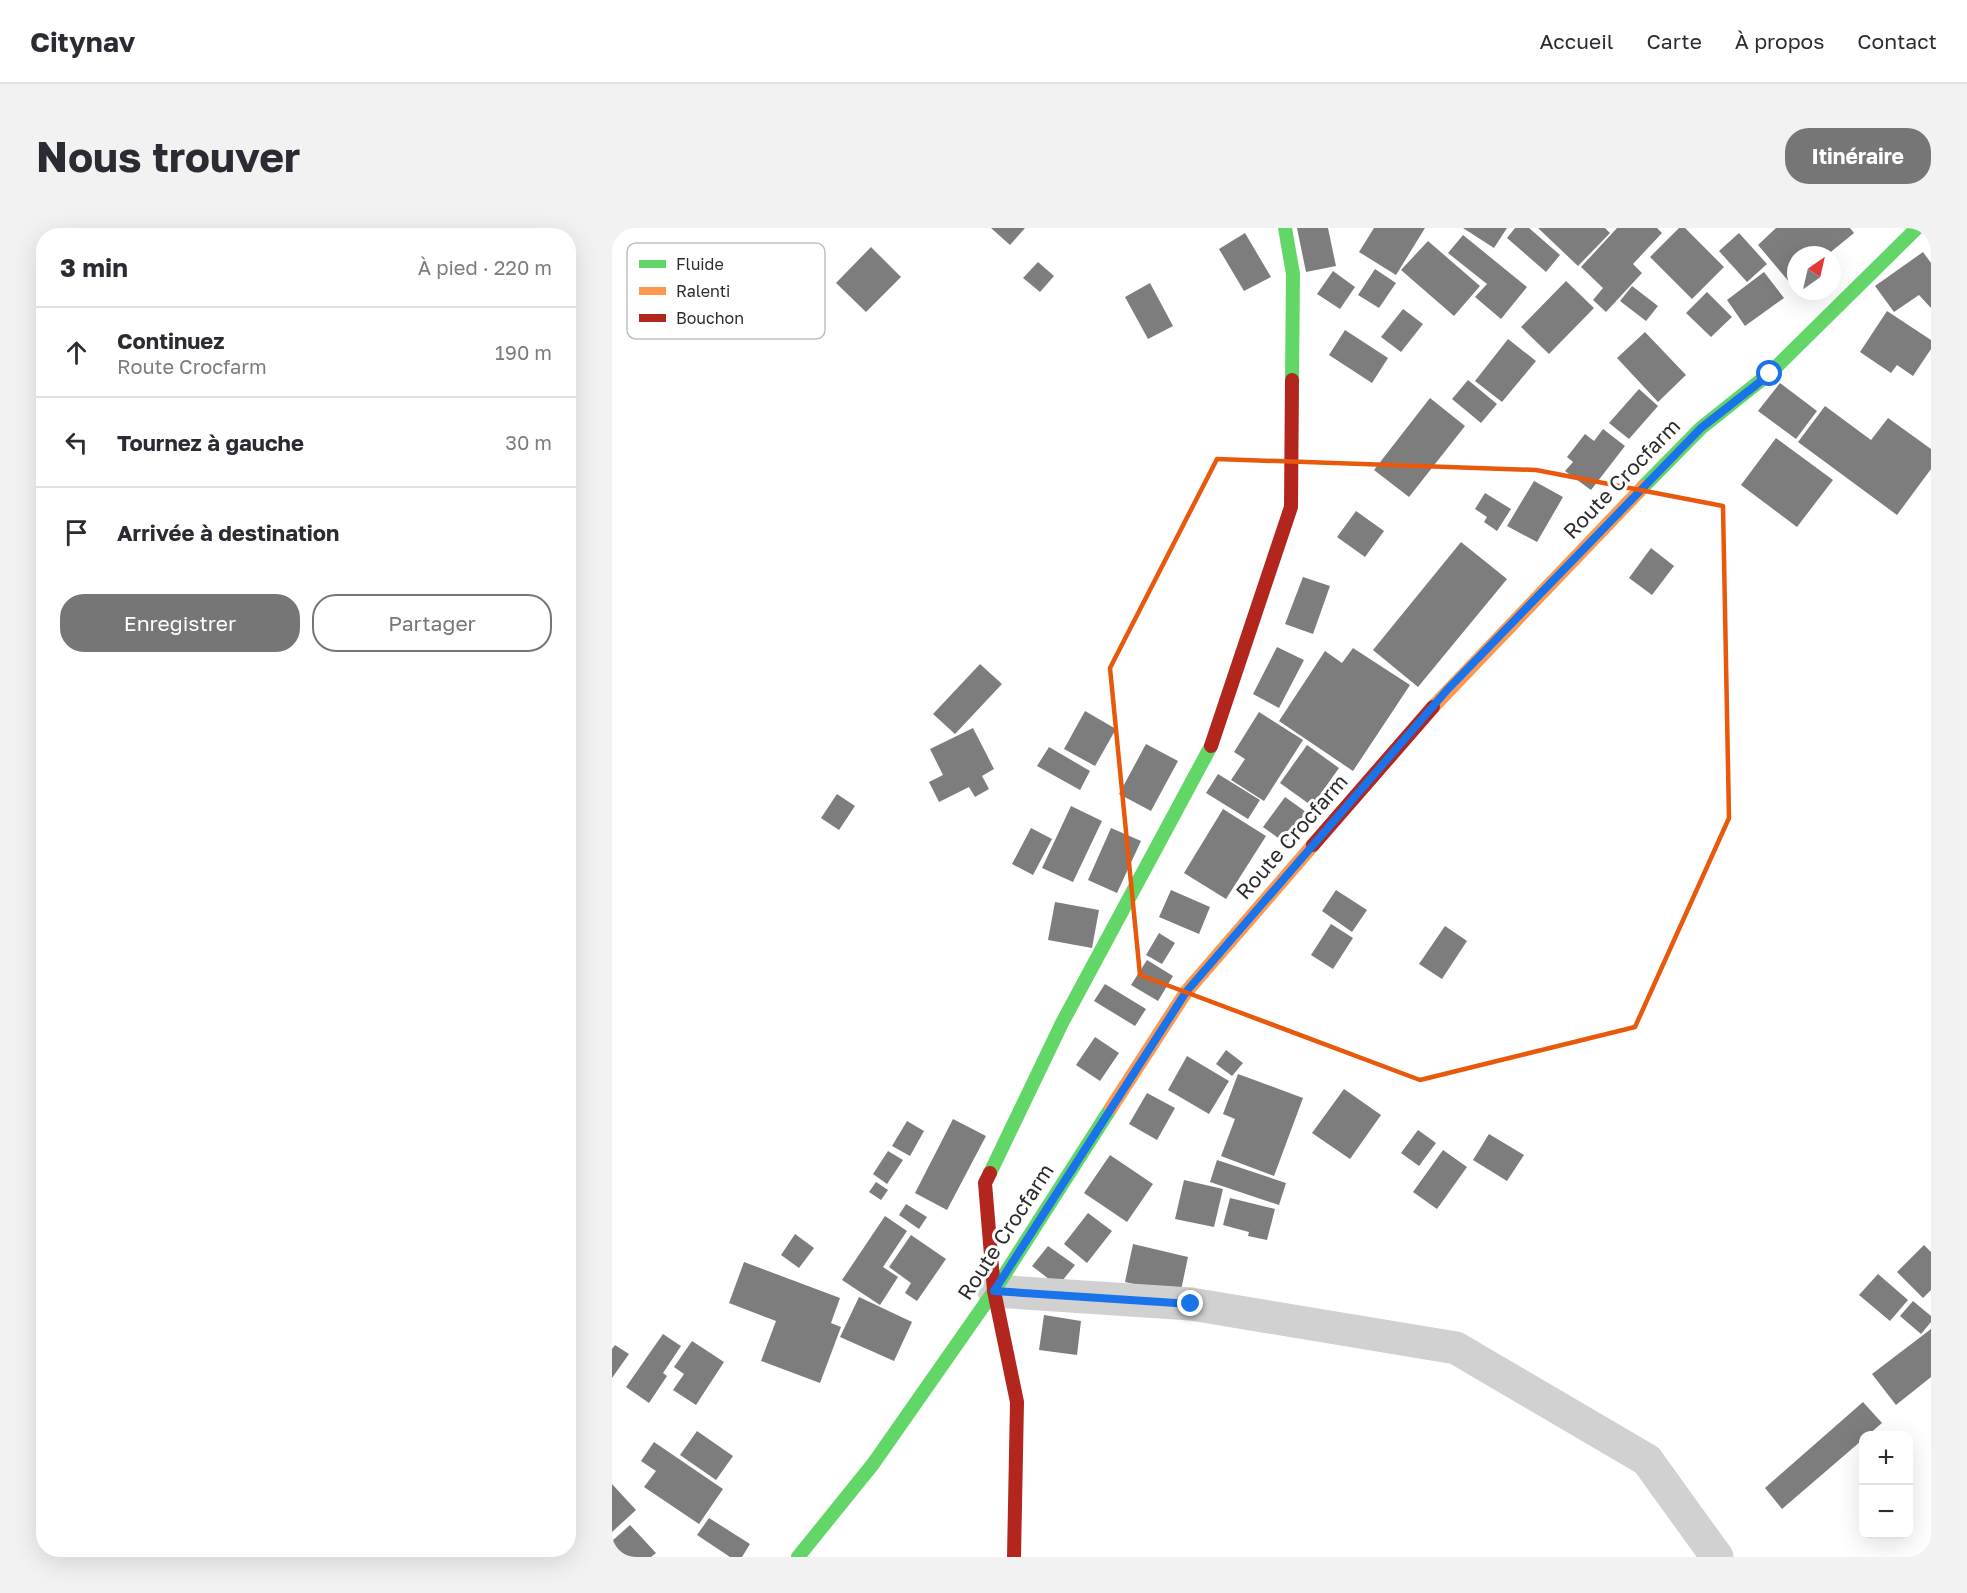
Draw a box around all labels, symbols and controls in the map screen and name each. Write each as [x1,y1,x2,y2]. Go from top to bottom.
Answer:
text: Citynav [30,25,135,58]
text: Accueil [1540,28,1613,54]
text: Carte [1646,28,1702,54]
text: À propos [1735,28,1824,54]
text: Contact [1857,28,1937,54]
button: Itinéraire [1785,128,1931,184]
text: Nous trouver [36,131,300,181]
legend [627,243,825,339]
north arrow [1787,246,1841,300]
text: 3 min [60,252,128,283]
text: Fluide [676,254,724,274]
text: À pied · 220 m [418,255,552,279]
text: Ralenti [676,281,730,301]
text: Bouchon [676,308,744,328]
text: Continuez [117,327,224,354]
icon: ahead [60,336,93,369]
text: 190 m [495,340,552,364]
text: Route Crocfarm [117,354,267,378]
route start [1756,360,1782,386]
street label: Route Crocfarm [1557,413,1685,544]
icon: left [60,426,93,459]
text: Tournez à gauche [117,429,304,456]
text: 30 m [505,430,552,454]
icon: arrive [60,516,93,549]
text: Arrivée à destination [117,519,339,546]
button: Enregistrer [60,594,300,652]
button: Partager [312,594,552,652]
street label: Route Crocfarm [1230,768,1353,904]
street label: Route Crocfarm [951,1158,1059,1304]
route end [1177,1290,1203,1316]
map controls [1859,1431,1913,1539]
button: + [1859,1431,1913,1485]
button: − [1859,1485,1913,1539]

